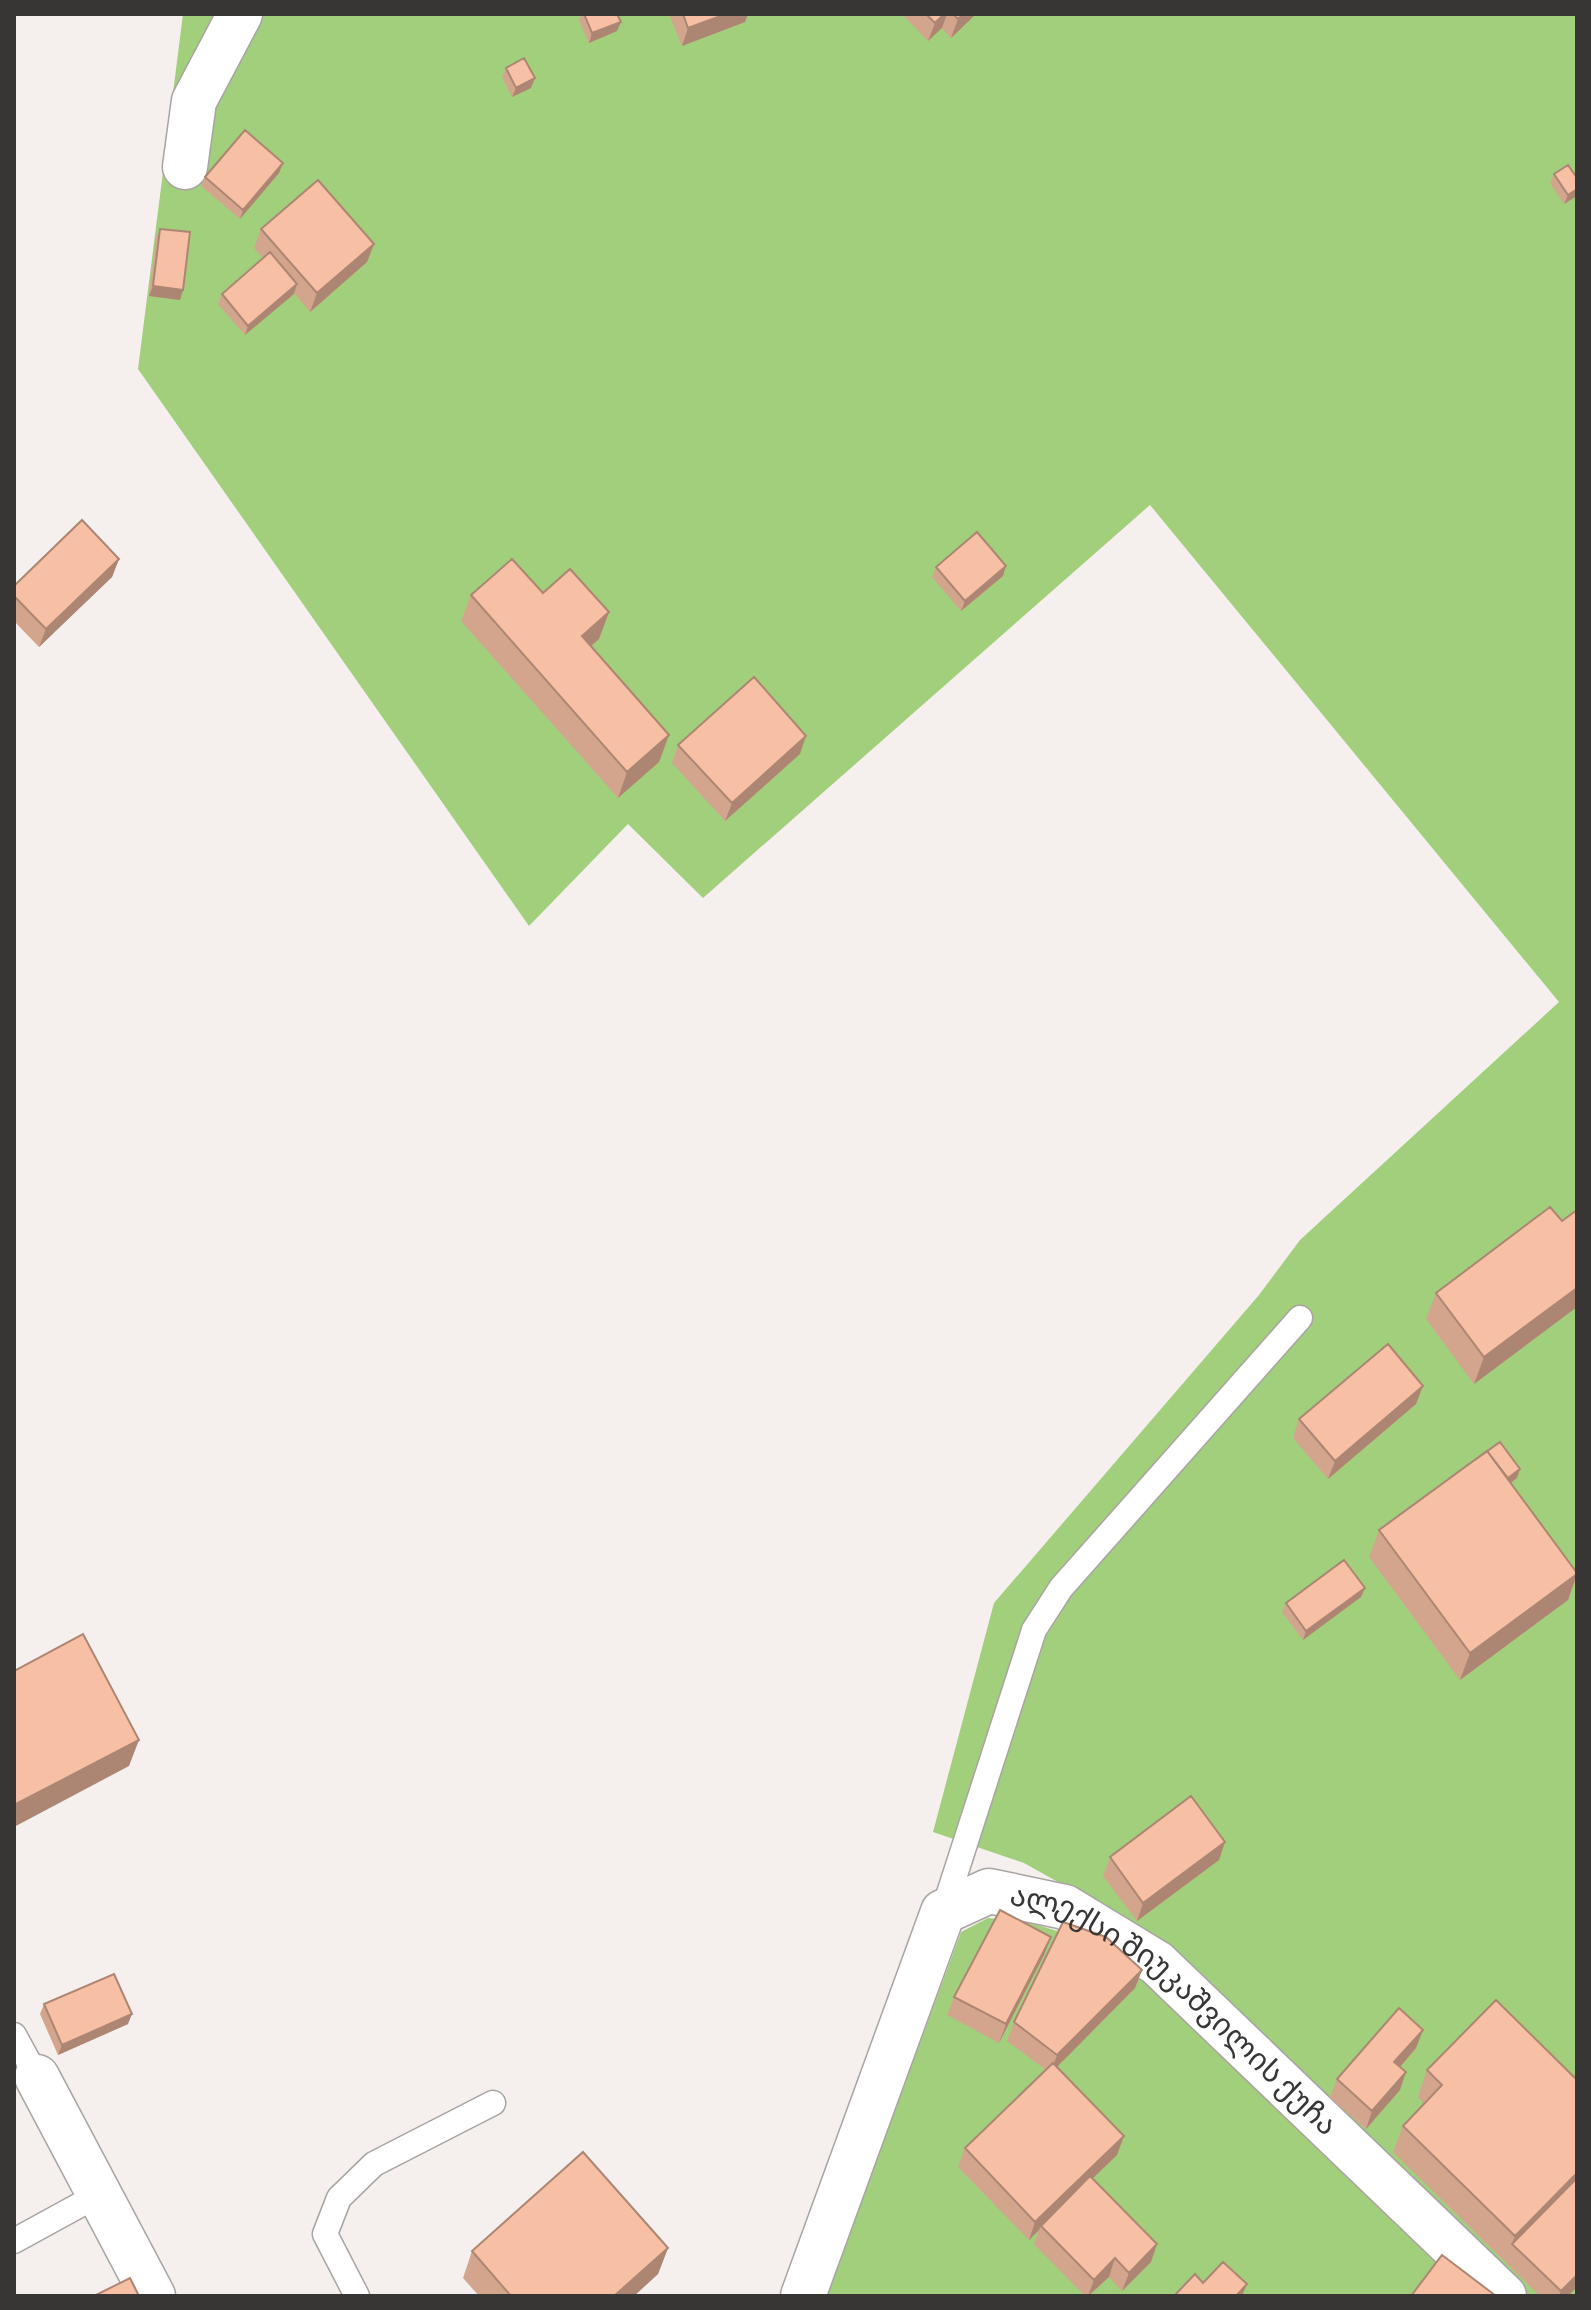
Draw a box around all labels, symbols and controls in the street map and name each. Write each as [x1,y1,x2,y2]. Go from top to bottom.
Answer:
street label: ალექსი შიუკაშვილის ქუჩა [1007,1878,1344,2144]

